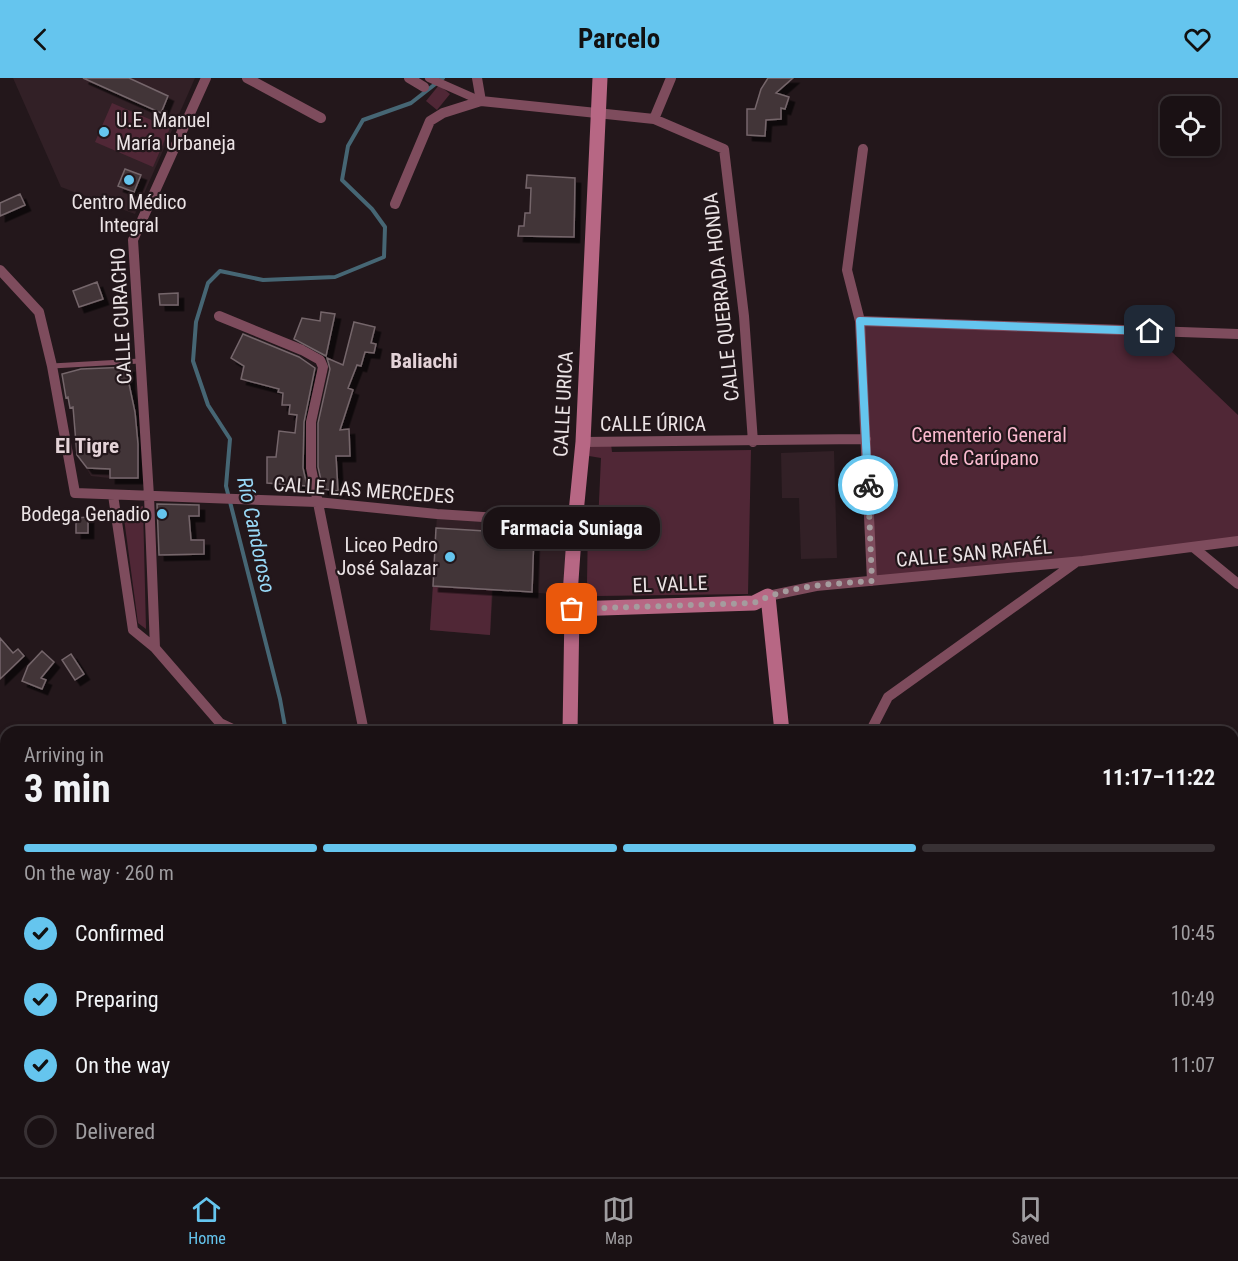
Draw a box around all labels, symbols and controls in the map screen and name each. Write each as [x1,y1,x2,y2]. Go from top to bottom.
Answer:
icon: back [24,23,57,56]
text: Parcelo [578,23,660,55]
icon: heart [1181,23,1214,56]
map controls [1160,96,1220,156]
button: locate [1160,96,1220,156]
place label: U.E. Manuel María Urbaneja [116,108,236,155]
marker: U.E. Manuel María Urbaneja [97,125,111,139]
marker: Centro Médico Integral [122,173,136,187]
place label: Centro Médico Integral [71,190,187,237]
street label: CALLE QUEBRADA HONDA [698,191,744,402]
street label: CALLE CURACHO [105,247,137,385]
pin [1124,305,1175,356]
icon: home [1133,314,1166,347]
district label: Baliachi [390,349,458,373]
street label: CALLE URICA [548,350,578,458]
street label: CALLE ÚRICA [600,412,707,436]
park label: Cementerio General de Carúpano [911,423,1067,470]
district label: El Tigre [55,434,119,458]
courier [838,455,898,515]
icon: bike [852,469,885,502]
street label: CALLE LAS MERCEDES [273,472,455,508]
water label: Río Candoroso [232,475,280,595]
place label: Bodega Genadio [21,502,150,526]
marker: Bodega Genadio [155,507,169,521]
callout: Farmacia Suniaga [484,507,660,549]
text: Farmacia Suniaga [500,516,643,540]
place label: Liceo Pedro José Salazar [337,533,438,580]
street label: CALLE SAN RAFAÉL [895,534,1053,572]
marker: Liceo Pedro José Salazar [443,550,457,564]
street label: EL VALLE [632,571,708,597]
pin [546,583,597,634]
icon: bag [555,592,588,625]
text: Arriving in [24,743,104,767]
text: 11:17–11:22 [1102,765,1215,790]
text: 3 min [24,766,111,812]
text: On the way · 260 m [24,861,174,885]
icon: check [24,917,57,950]
text: Confirmed [75,921,164,946]
text: 10:45 [1171,921,1215,945]
icon: check [24,983,57,1016]
text: Preparing [75,987,159,1012]
text: 10:49 [1171,987,1215,1011]
icon: check [24,1049,57,1082]
text: On the way [75,1053,170,1078]
text: 11:07 [1171,1053,1215,1077]
text: Delivered [75,1119,155,1144]
tab: Home [188,1193,226,1248]
tab: Map [602,1193,635,1248]
tab: Saved [1012,1193,1050,1248]

